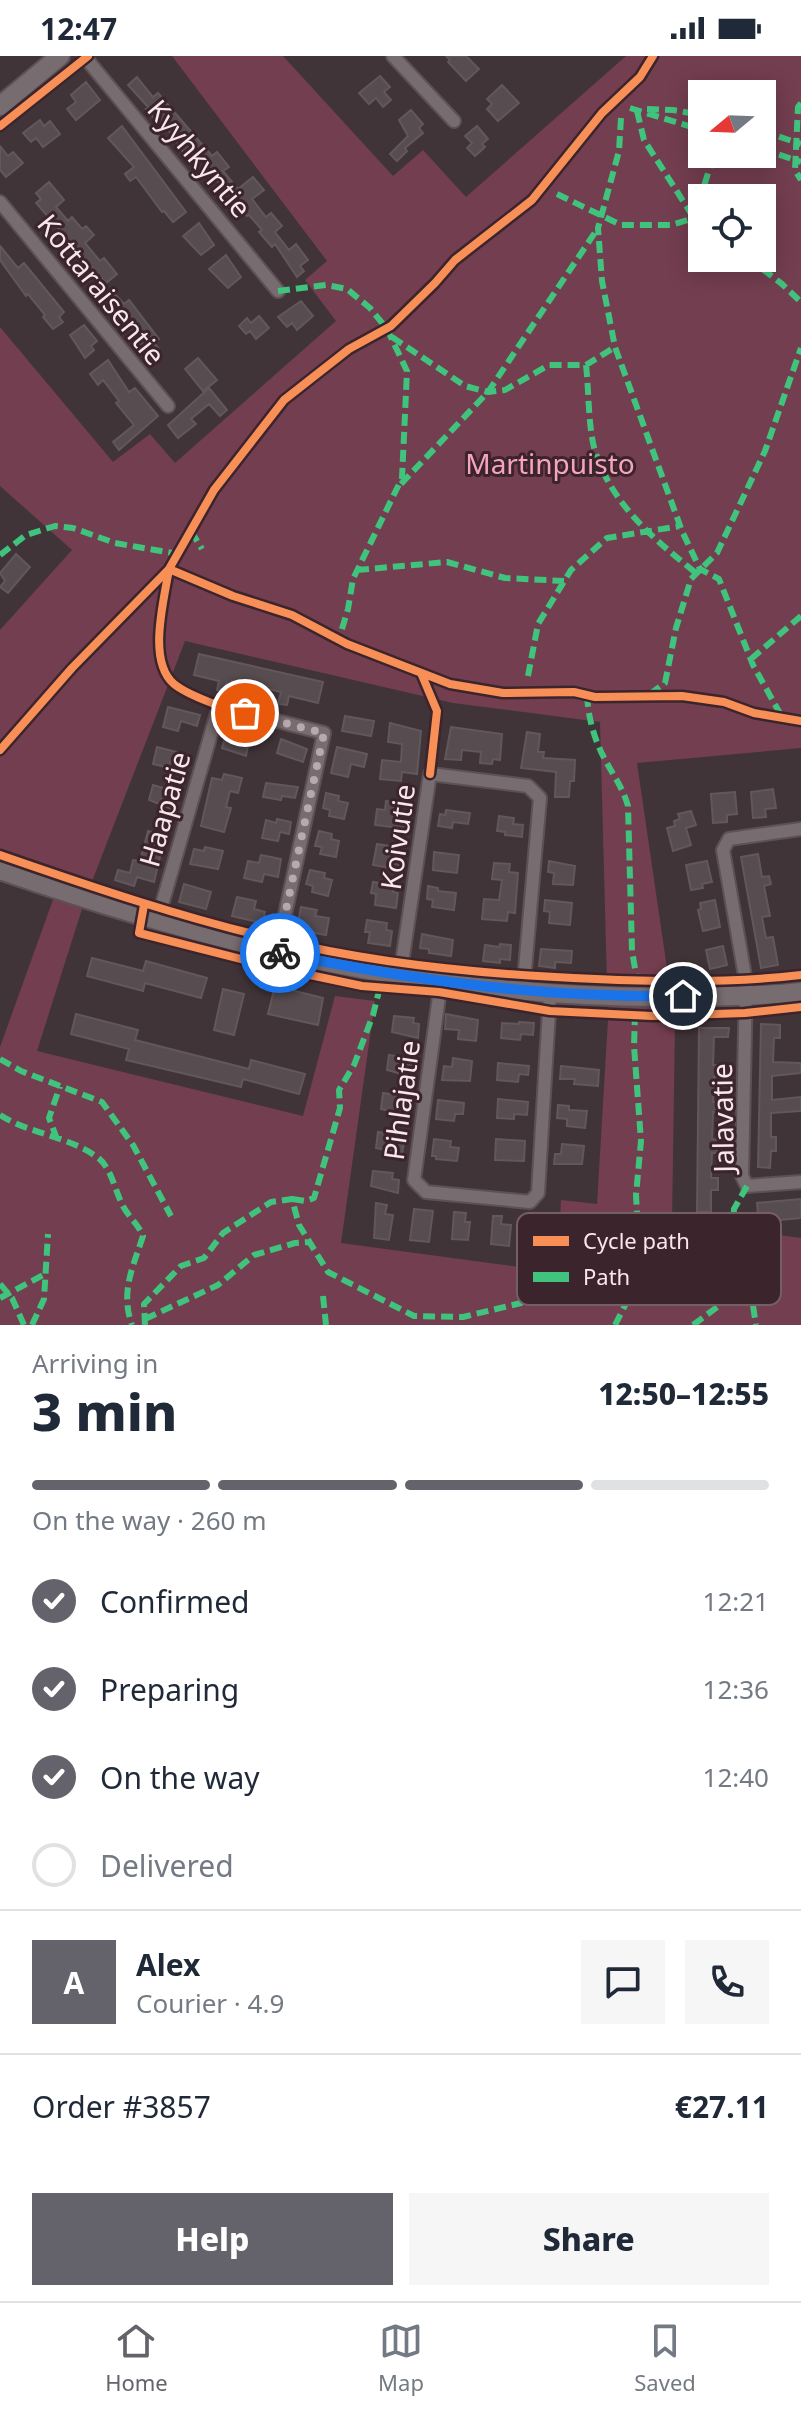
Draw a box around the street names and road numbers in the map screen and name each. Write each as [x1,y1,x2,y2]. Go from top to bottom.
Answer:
street label: Kyyhkyntie [140,91,260,225]
street label: Kottaraisentie [29,206,175,372]
street label: Haapatie [129,747,199,871]
street label: Koivutie [371,782,423,892]
street label: Pihlajatie [374,1038,428,1162]
street label: Jalavatie [702,1063,742,1176]

